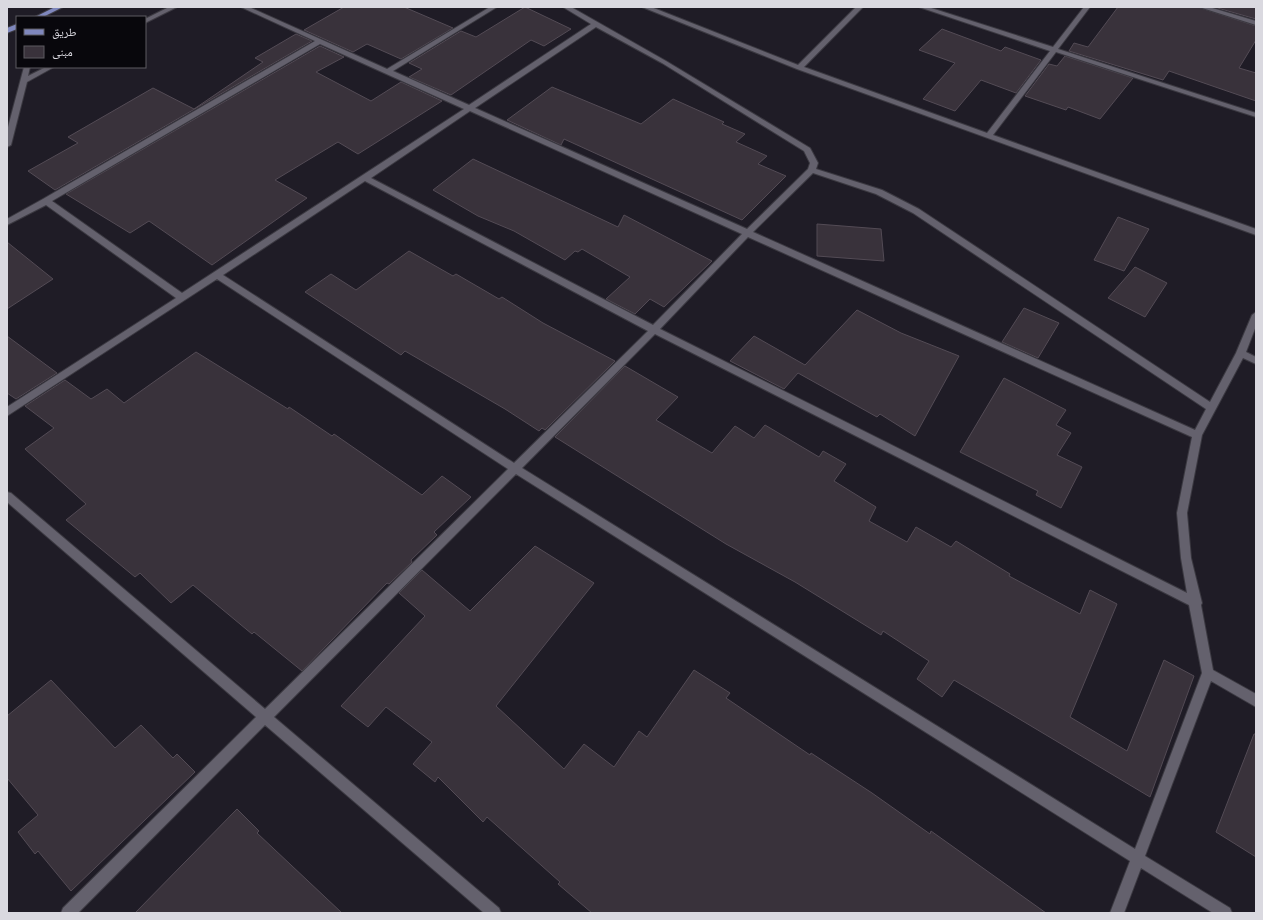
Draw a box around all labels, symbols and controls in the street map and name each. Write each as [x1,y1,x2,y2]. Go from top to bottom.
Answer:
legend [16,16,146,68]
text: طريق [52,24,77,39]
text: مبنى [52,44,73,59]

